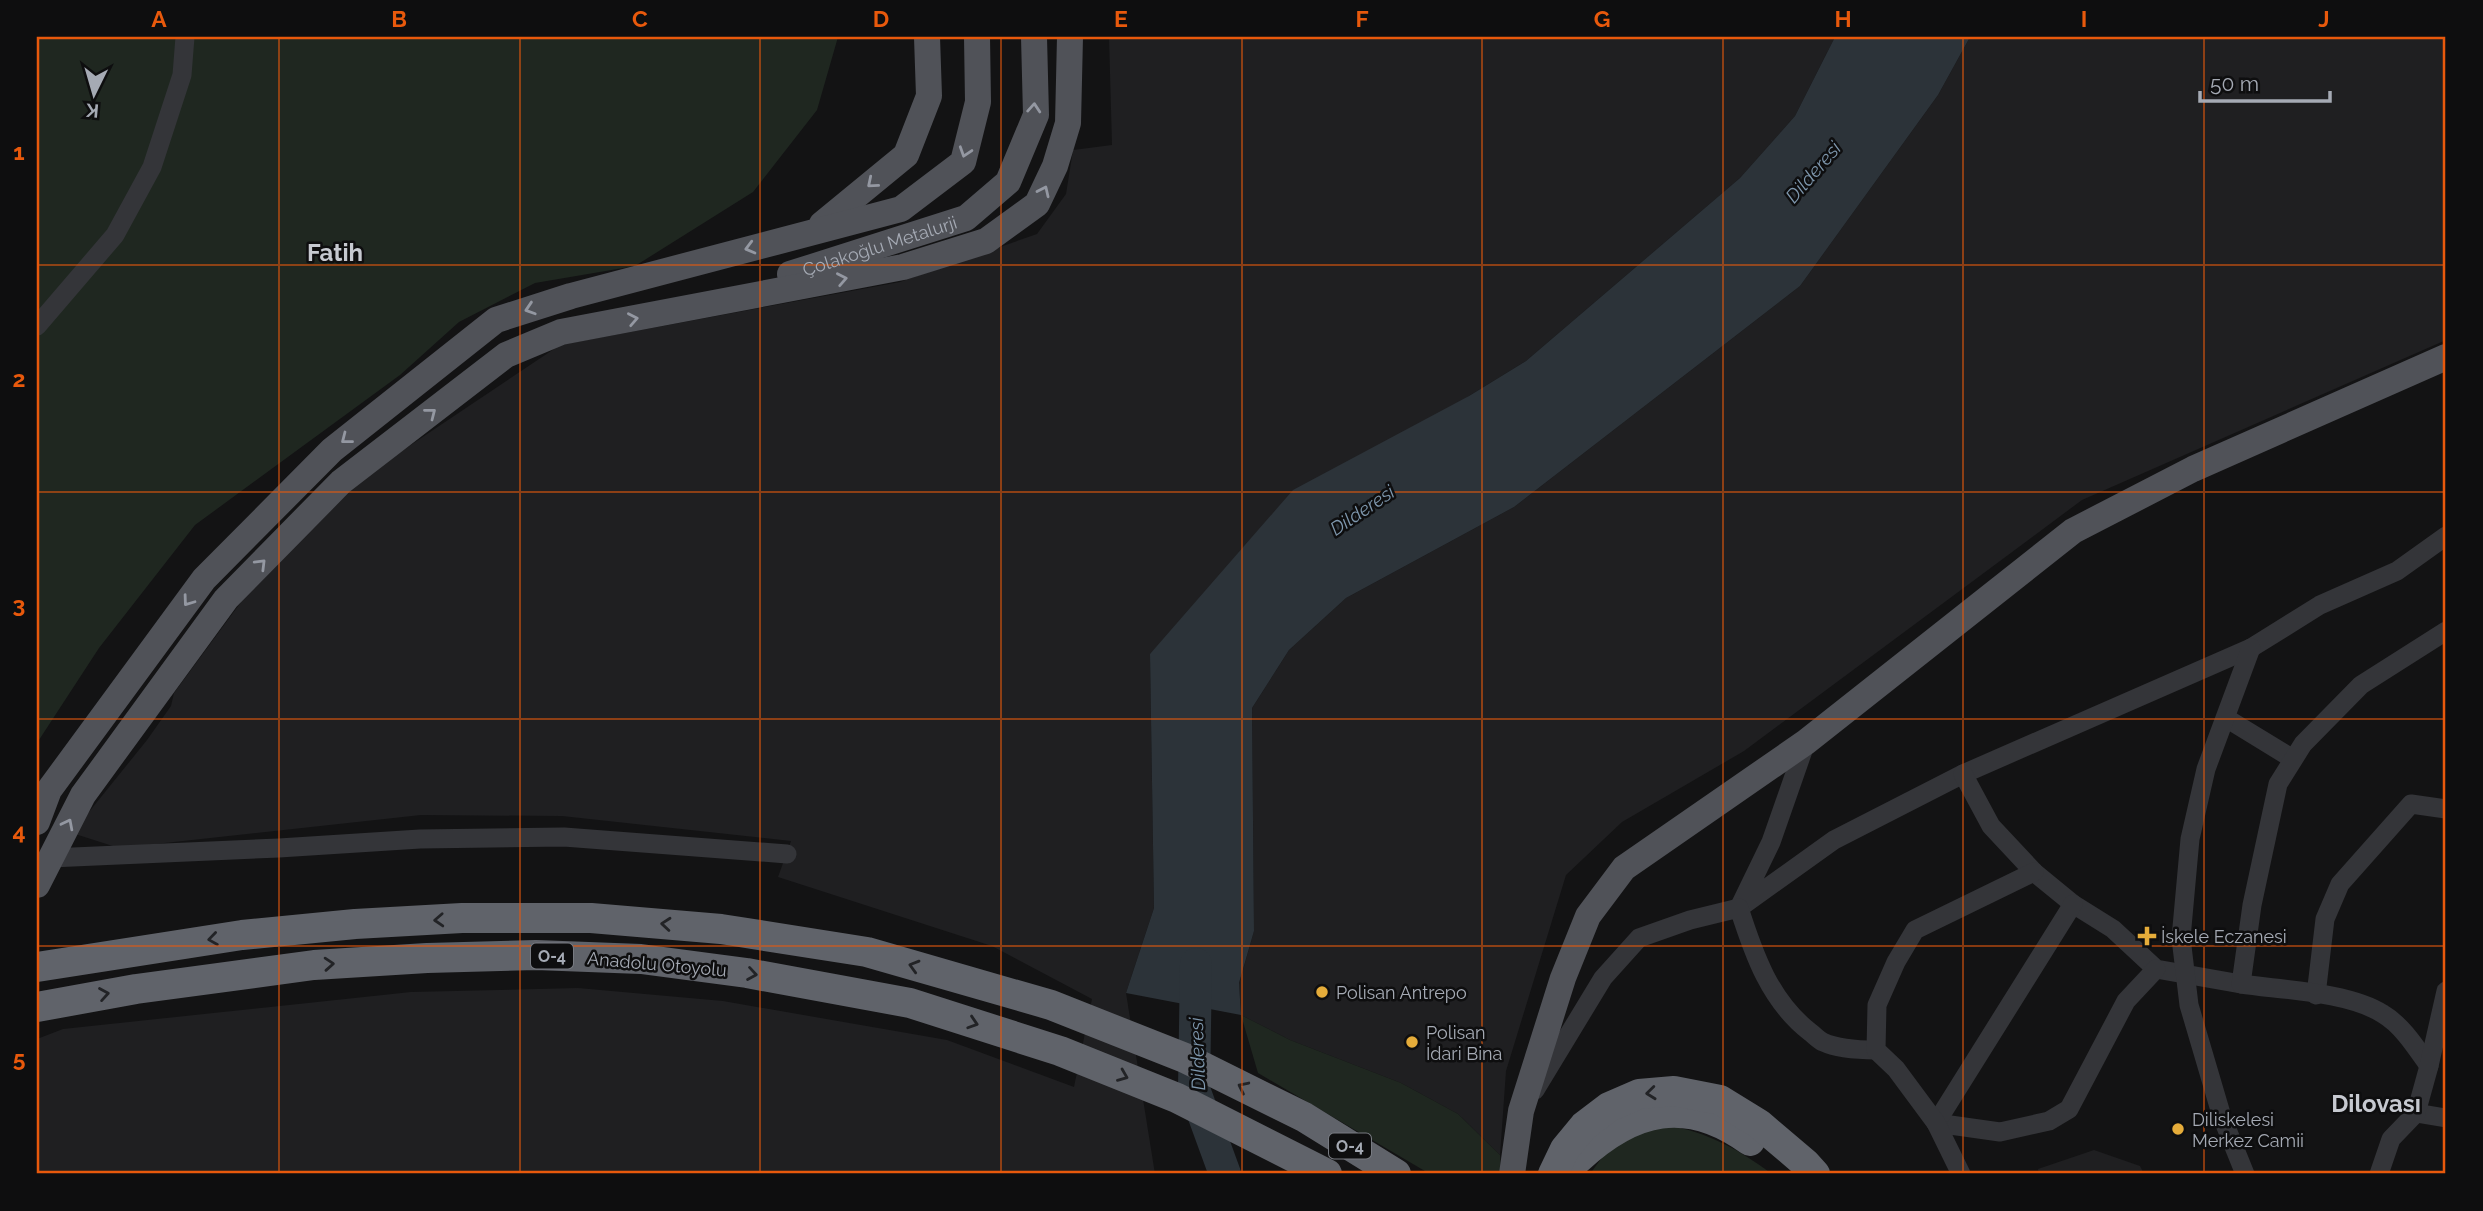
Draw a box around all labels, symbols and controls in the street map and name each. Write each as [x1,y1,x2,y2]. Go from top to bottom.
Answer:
text: A [151,5,167,32]
text: B [391,5,407,32]
text: C [632,5,648,32]
text: D [873,5,889,32]
text: E [1114,5,1128,32]
text: F [1355,5,1369,32]
text: G [1594,5,1610,32]
text: H [1834,5,1852,32]
text: I [2081,5,2087,32]
text: J [2318,5,2330,32]
north arrow [60,60,130,130]
scale bar [2200,60,2329,104]
text: 50 m [2210,71,2259,96]
text: K [85,99,100,122]
one-way arrow [1026,102,1041,113]
water label: Dilderesi [1781,137,1846,207]
text: 1 [13,138,25,165]
one-way arrow [958,145,973,158]
one-way arrow [868,175,881,187]
one-way arrow [1036,186,1050,198]
street label: Çolakoğlu Metalurji [800,211,959,280]
district label: Fatih [307,238,363,267]
one-way arrow [744,239,756,254]
one-way arrow [836,272,848,287]
one-way arrow [525,301,537,315]
one-way arrow [627,312,639,327]
text: 2 [13,365,25,392]
one-way arrow [423,408,435,421]
one-way arrow [342,430,354,443]
water label: Dilderesi [1326,480,1399,540]
one-way arrow [253,559,266,572]
text: 3 [13,591,25,618]
one-way arrow [183,593,196,606]
text: 4 [12,818,26,845]
one-way arrow [59,819,73,831]
one-way arrow [433,912,444,927]
one-way arrow [661,917,672,932]
place label: İskele Eczanesi [2161,926,2287,947]
marker: İskele Eczanesi [2139,928,2155,944]
one-way arrow [207,931,219,946]
road number: O-4 [531,944,573,968]
street label: Anadolu Otoyolu [586,947,728,981]
one-way arrow [324,957,335,972]
one-way arrow [909,960,921,974]
one-way arrow [746,966,757,981]
place label: Polisan Antrepo [1336,982,1467,1003]
marker: Polisan Antrepo [1314,984,1330,1000]
one-way arrow [98,988,110,1003]
one-way arrow [967,1015,979,1029]
water label: Dilderesi [1185,1016,1209,1091]
place label: Polisan İdari Bina [1426,1022,1502,1064]
marker: Polisan İdari Bina [1404,1034,1420,1050]
text: 5 [13,1045,26,1072]
one-way arrow [1117,1068,1129,1082]
one-way arrow [1238,1081,1250,1095]
one-way arrow [1645,1086,1657,1101]
district label: Dilovası [2331,1089,2421,1118]
place label: Diliskelesi Merkez Camii [2192,1109,2304,1151]
marker: Diliskelesi Merkez Camii [2170,1121,2186,1137]
road number: O-4 [1329,1134,1371,1158]

